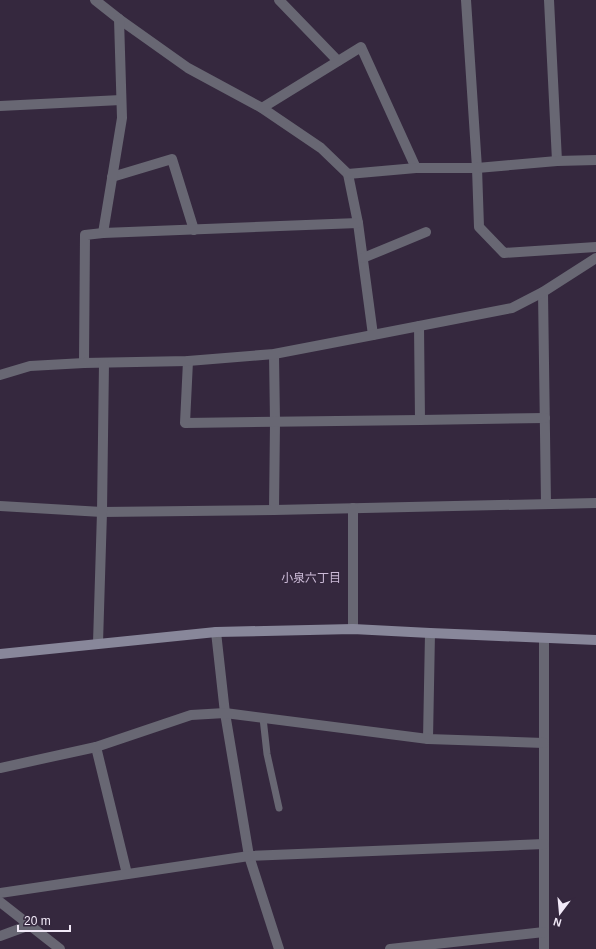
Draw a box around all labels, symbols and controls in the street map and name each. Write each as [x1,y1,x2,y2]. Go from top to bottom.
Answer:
district label: 小泉六丁目 [281,571,341,585]
north arrow [540,893,580,933]
scale bar [18,907,70,933]
text: 20 m [24,914,51,928]
text: N [552,916,563,929]

